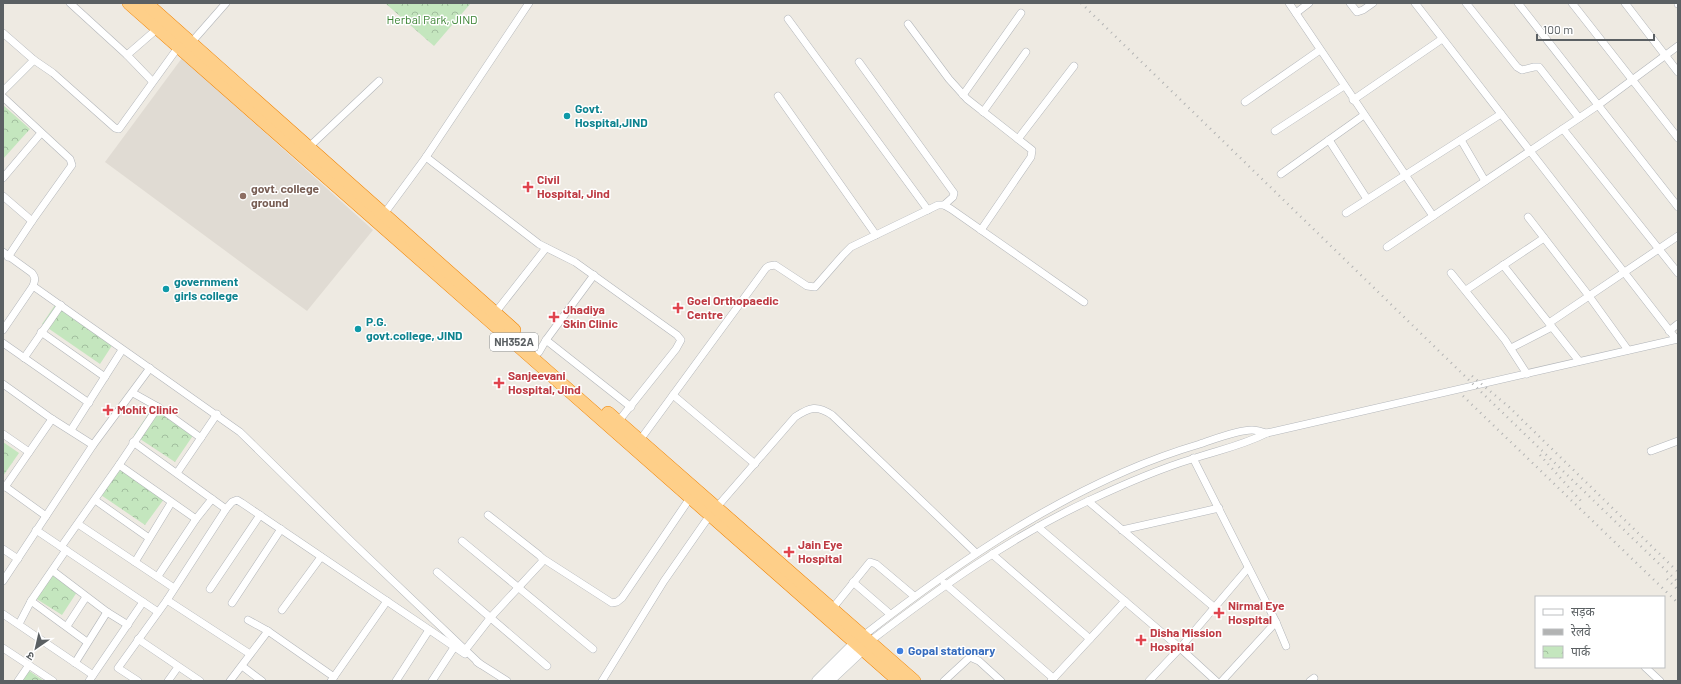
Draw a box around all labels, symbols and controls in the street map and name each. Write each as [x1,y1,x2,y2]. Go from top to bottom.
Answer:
park label: Herbal Park, JIND [387,12,478,26]
scale bar [1537,16,1654,42]
text: 100 m [1543,22,1573,36]
place label: Govt. Hospital,JIND [575,101,648,129]
marker: Govt. Hospital,JIND [562,111,572,121]
place label: Civil Hospital, Jind [537,172,610,200]
place label: govt. college ground [251,181,320,209]
marker: Civil Hospital, Jind [522,181,534,193]
marker: govt. college ground [238,191,248,201]
place label: government girls college [174,274,239,302]
marker: government girls college [161,284,171,294]
place label: Goel Orthopaedic Centre [687,293,779,321]
place label: Jhadiya Skin Clinic [563,302,618,330]
marker: Goel Orthopaedic Centre [672,302,684,314]
marker: Jhadiya Skin Clinic [548,311,560,323]
place label: P.G. govt.college, JIND [366,314,462,342]
marker: P.G. govt.college, JIND [353,324,363,334]
road number: NH352A [490,333,538,351]
place label: Sanjeevani Hospital, Jind [508,368,581,396]
marker: Sanjeevani Hospital, Jind [493,377,505,389]
place label: Mohit Clinic [117,402,179,416]
marker: Mohit Clinic [102,404,114,416]
place label: Jain Eye Hospital [798,537,843,565]
marker: Jain Eye Hospital [783,546,795,558]
legend [1535,596,1665,668]
place label: Nirmal Eye Hospital [1228,598,1285,626]
text: सड़क [1571,604,1596,619]
marker: Nirmal Eye Hospital [1213,607,1225,619]
text: रेलवे [1571,624,1591,638]
place label: Disha Mission Hospital [1150,625,1222,653]
north arrow [16,628,56,668]
marker: Disha Mission Hospital [1135,634,1147,646]
place label: Gopal stationary [908,643,995,657]
text: पार्क [1571,644,1591,658]
marker: Gopal stationary [895,646,905,656]
text: उ [23,649,36,664]

